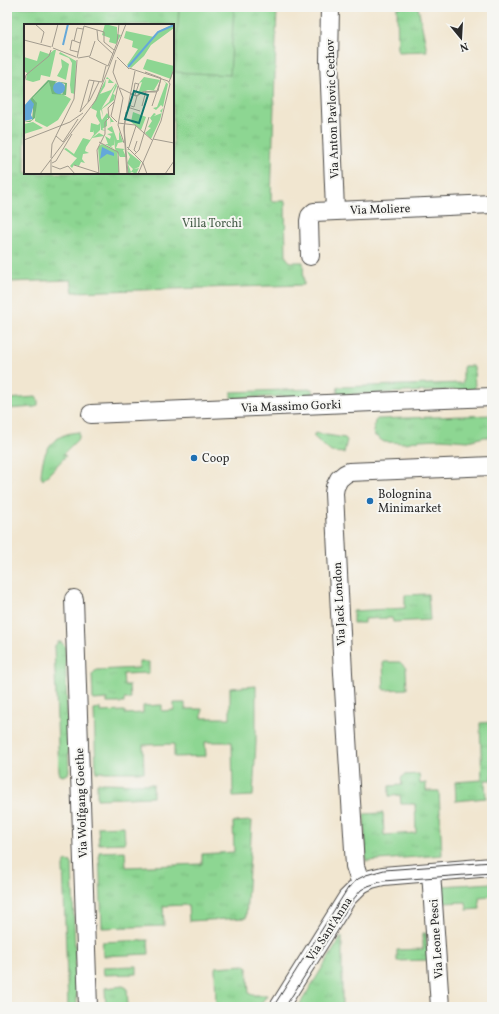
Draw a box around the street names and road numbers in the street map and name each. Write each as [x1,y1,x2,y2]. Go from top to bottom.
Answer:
street label: Via Anton Pavlovic Cechov [323,38,343,179]
street label: Via Moliere [350,201,411,219]
street label: Via Massimo Gorki [241,397,342,417]
street label: Via Jack London [330,562,350,646]
street label: Via Wolfgang Goethe [72,747,92,858]
street label: Via Sant'Anna [303,894,357,965]
street label: Via Leone Pesci [426,898,448,979]

